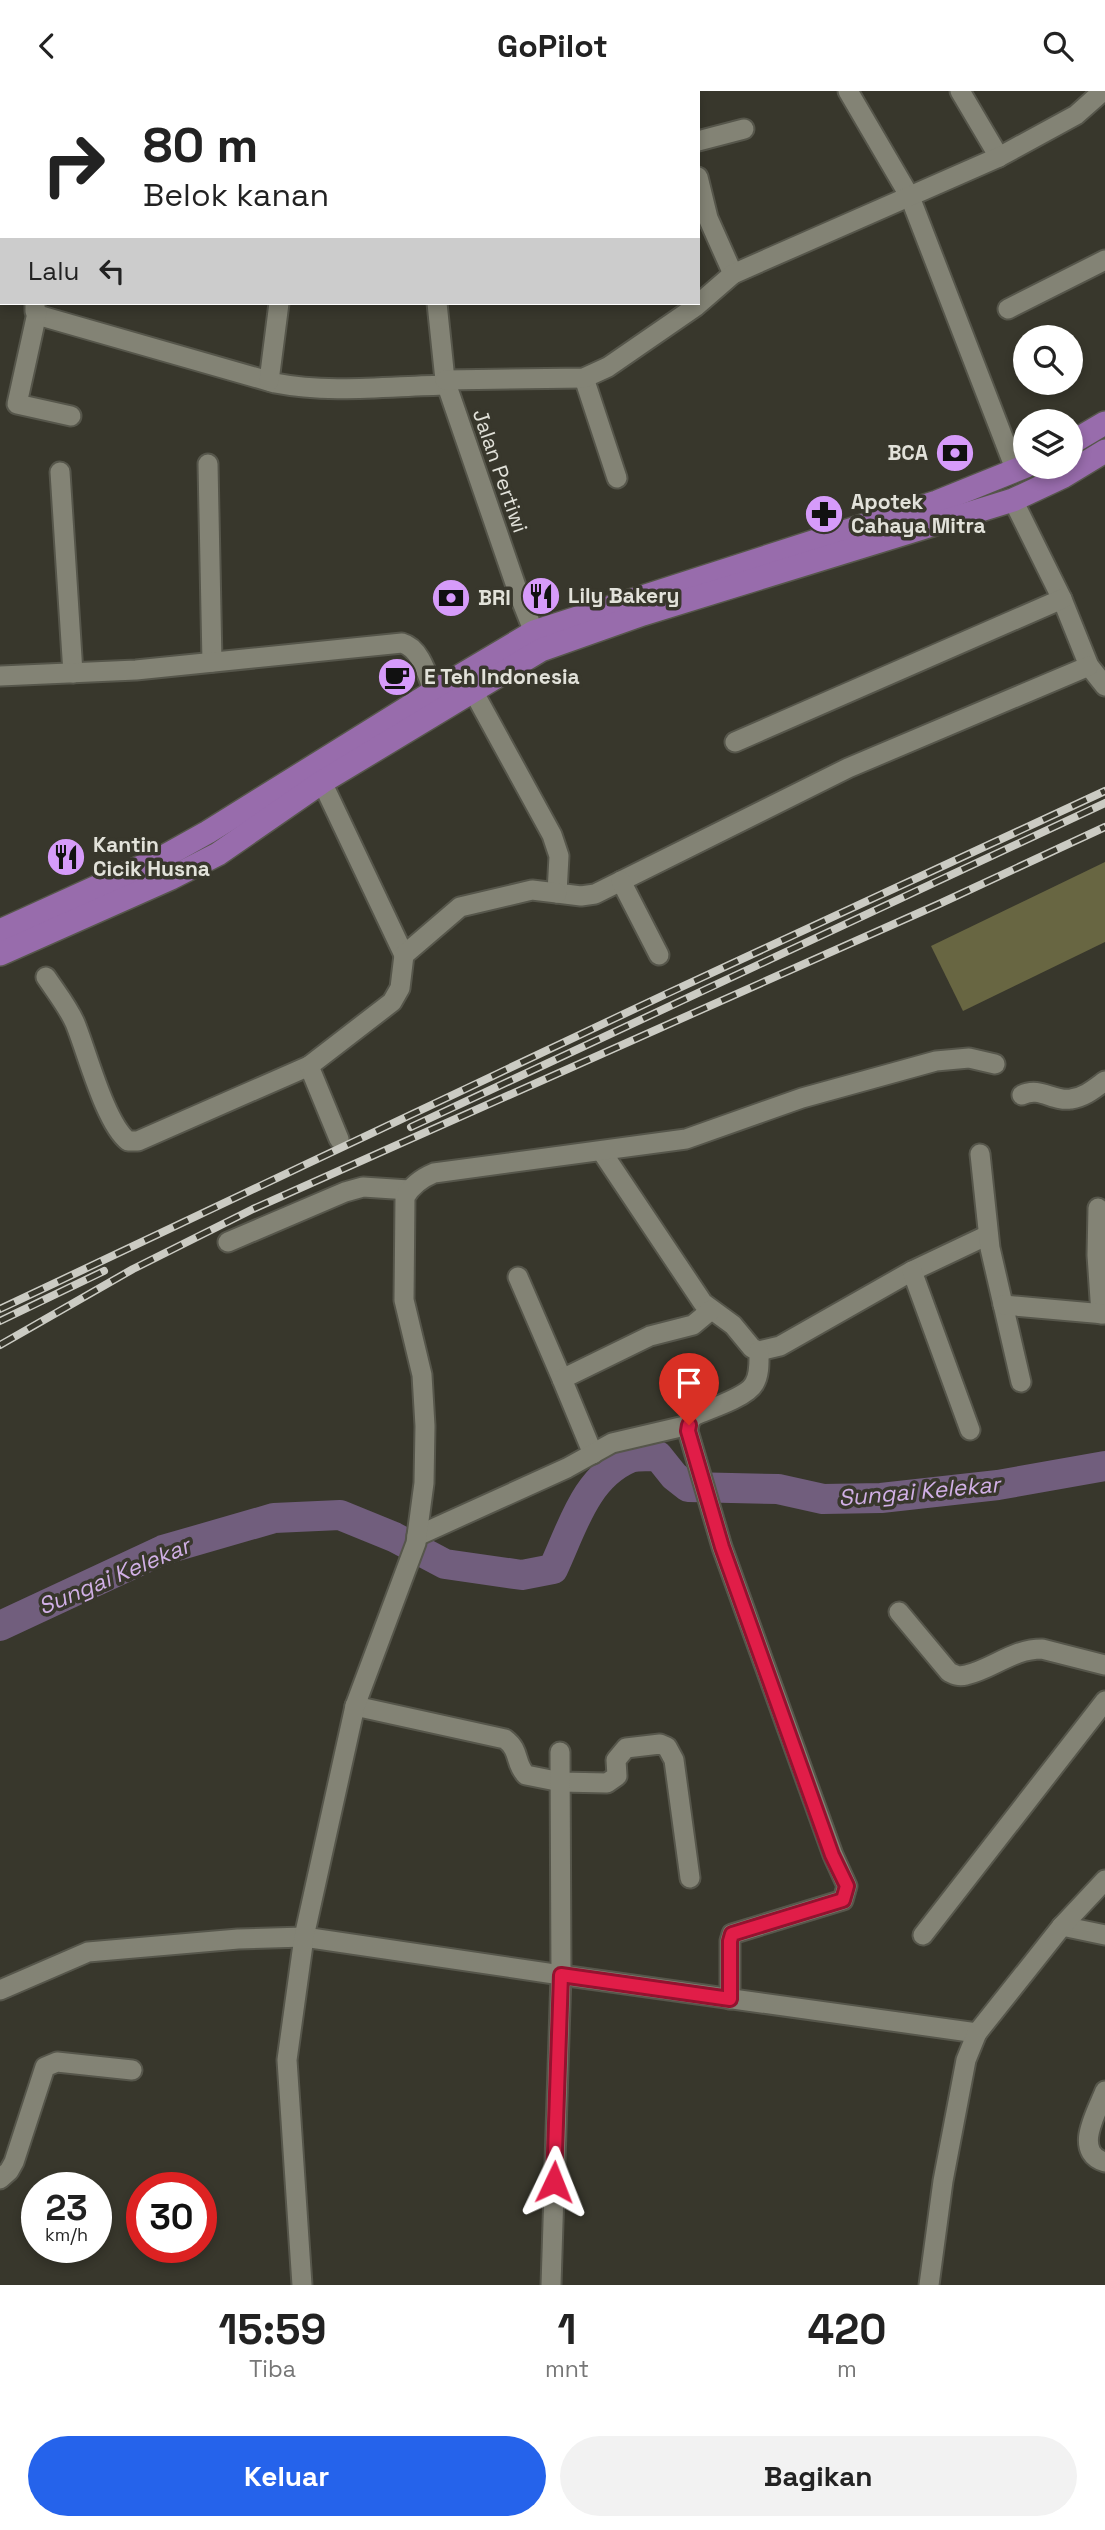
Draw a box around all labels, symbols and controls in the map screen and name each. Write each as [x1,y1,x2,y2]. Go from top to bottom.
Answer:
text: GoPilot [497,26,608,66]
icon: back [28,27,66,65]
icon: search [1039,27,1077,65]
text: 80 m [143,114,258,176]
icon: right [28,119,119,210]
text: Belok kanan [143,175,329,215]
icon: left [93,252,131,290]
text: Lalu [28,254,79,288]
map controls [1013,325,1083,479]
button: search [1013,325,1083,395]
street label: Jalan Pertiwi [467,406,534,536]
button: layers [1013,409,1083,479]
bank icon: BCA [934,432,976,474]
place label: BCA [887,439,928,466]
place label: Apotek Cahaya Mitra [851,488,986,539]
pharmacy icon: Apotek Cahaya Mitra [803,493,845,535]
restaurant icon: Lily Bakery [520,575,562,617]
bank icon: BRI [430,577,472,619]
place label: Lily Bakery [568,582,680,609]
place label: BRI [478,584,511,611]
cafe icon: E Teh Indonesia [376,656,418,698]
place label: E Teh Indonesia [424,663,580,690]
place label: Kantin Cicik Husna [93,831,210,882]
restaurant icon: Kantin Cicik Husna [45,836,87,878]
pin [659,1353,719,1425]
icon: arrive [670,1364,708,1402]
water label: Sungai Kelekar [837,1469,1003,1513]
water label: Sungai Kelekar [33,1530,197,1622]
position arrow [517,2145,591,2219]
speed limit sign: 30 [126,2172,217,2263]
text: 23 [45,2186,88,2230]
text: km/h [45,2223,88,2246]
text: 15:59 [219,2303,326,2356]
text: 1 [557,2303,576,2356]
text: 420 [808,2303,886,2356]
text: Tiba [249,2354,296,2384]
text: mnt [545,2354,589,2384]
text: m [837,2354,857,2384]
button: Keluar [28,2436,546,2516]
button: Bagikan [560,2436,1077,2516]

